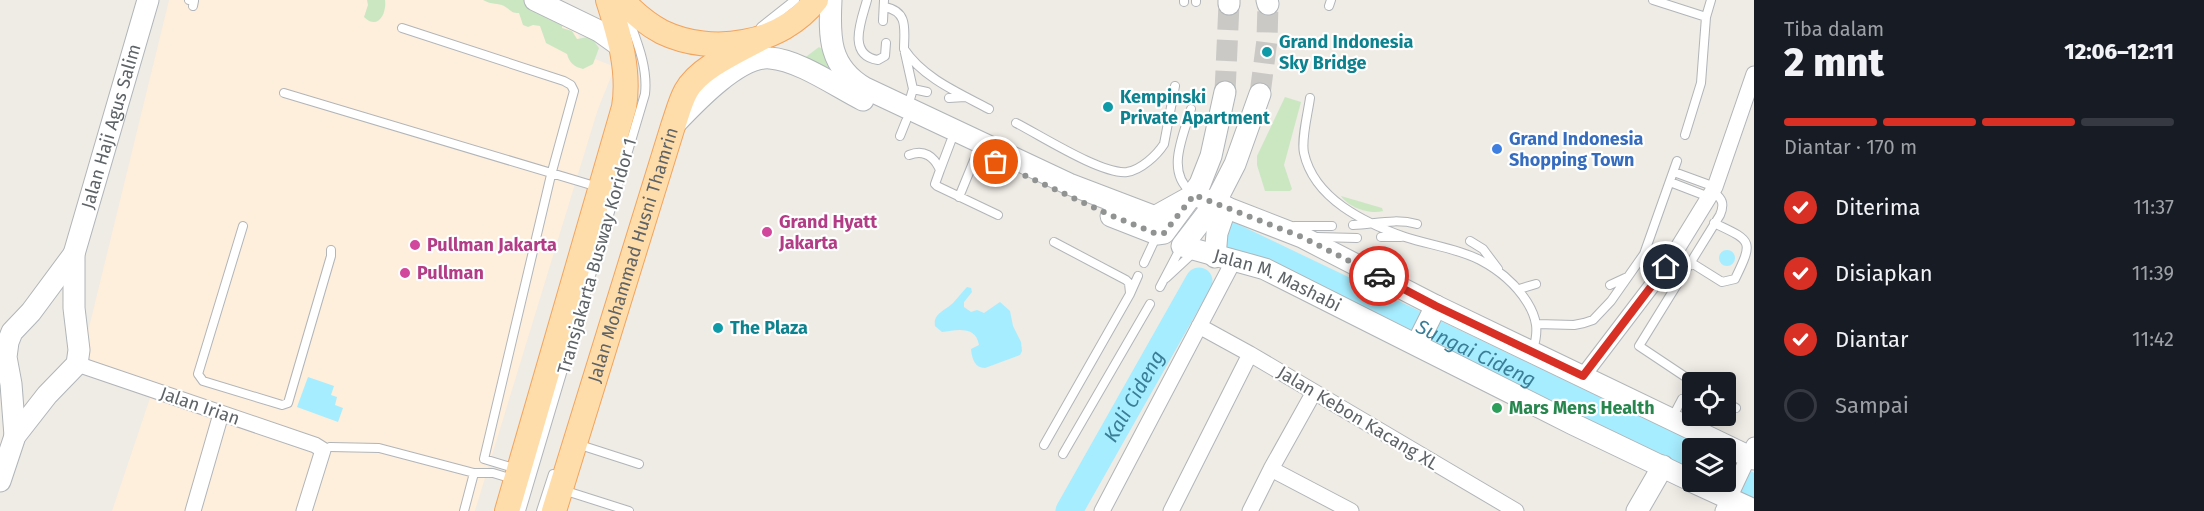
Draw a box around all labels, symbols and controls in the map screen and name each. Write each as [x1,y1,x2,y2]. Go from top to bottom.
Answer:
text: Tiba dalam [1784,17,1884,41]
place label: Grand Indonesia Sky Bridge [1279,31,1414,74]
text: 12:06–12:11 [2064,38,2174,65]
text: 2 mnt [1784,40,1884,86]
street label: Jalan Haji Agus Salim [77,41,146,211]
marker: Grand Indonesia Sky Bridge [1260,45,1274,59]
place label: Kempinski Private Apartment [1120,86,1271,129]
marker: Kempinski Private Apartment [1101,100,1115,114]
street label: Jalan Mohammad Husni Thamrin [583,125,683,385]
place label: Grand Indonesia Shopping Town [1509,128,1644,171]
street label: Transjakarta Busway Koridor 1 [553,135,641,377]
text: Diantar · 170 m [1784,135,1917,159]
pin [970,136,1021,187]
marker: Grand Indonesia Shopping Town [1490,142,1504,156]
icon: bag [979,145,1012,178]
icon: check [1784,191,1817,224]
text: Diterima [1835,194,1921,221]
text: 11:37 [2133,195,2174,219]
place label: Grand Hyatt Jakarta [778,211,878,254]
marker: Grand Hyatt Jakarta [760,225,774,239]
place label: Pullman Jakarta [427,234,557,256]
marker: Pullman Jakarta [408,238,422,252]
pin [1640,241,1691,292]
street label: Jalan M. Mashabi [1211,244,1345,317]
courier [1349,246,1409,306]
icon: home [1649,250,1682,283]
icon: check [1784,257,1817,290]
icon: car [1363,260,1396,293]
text: Disiapkan [1835,260,1933,287]
text: 11:39 [2132,261,2174,285]
place label: Pullman [417,262,484,284]
marker: Pullman [398,266,412,280]
water label: Sungai Cideng [1411,314,1540,392]
place label: The Plaza [730,317,808,339]
marker: The Plaza [711,321,725,335]
icon: check [1784,323,1817,356]
text: Diantar [1835,326,1908,353]
text: 11:42 [2132,327,2174,351]
water label: Kali Cideng [1099,346,1169,446]
street label: Jalan Kebon Kacang XL [1274,361,1443,475]
map controls [1682,372,1736,492]
button: locate [1682,372,1736,426]
street label: Jalan Irian [157,382,243,430]
text: Sampai [1835,392,1909,419]
place label: Mars Mens Health [1509,397,1655,419]
marker: Mars Mens Health [1490,401,1504,415]
button: layers [1682,438,1736,492]

